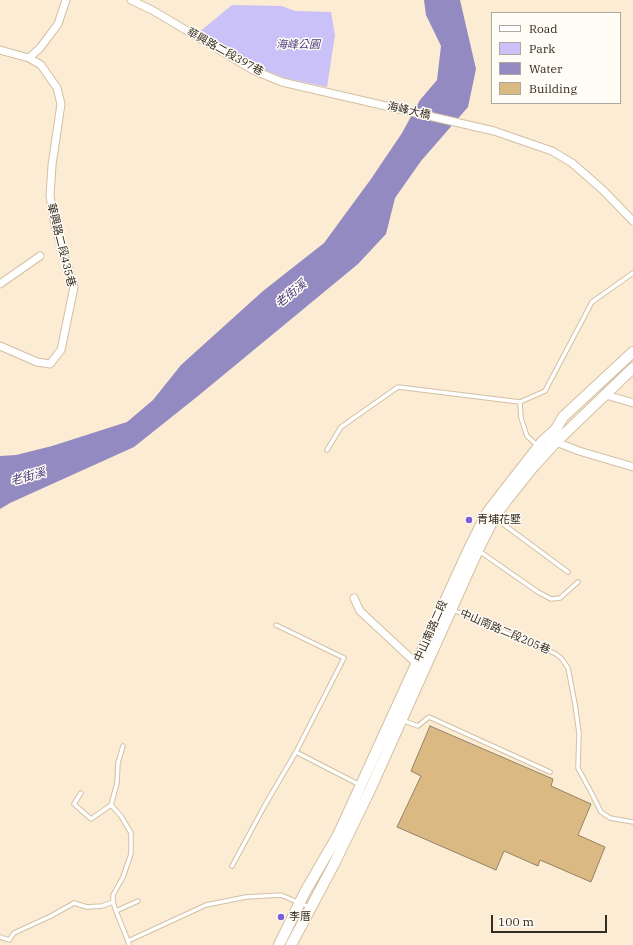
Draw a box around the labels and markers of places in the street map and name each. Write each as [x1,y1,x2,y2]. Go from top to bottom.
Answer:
place label: 青埔花墅 [477,513,521,527]
marker: 青埔花墅 [464,515,474,525]
place label: 李厝 [289,910,311,924]
marker: 李厝 [276,912,286,922]

